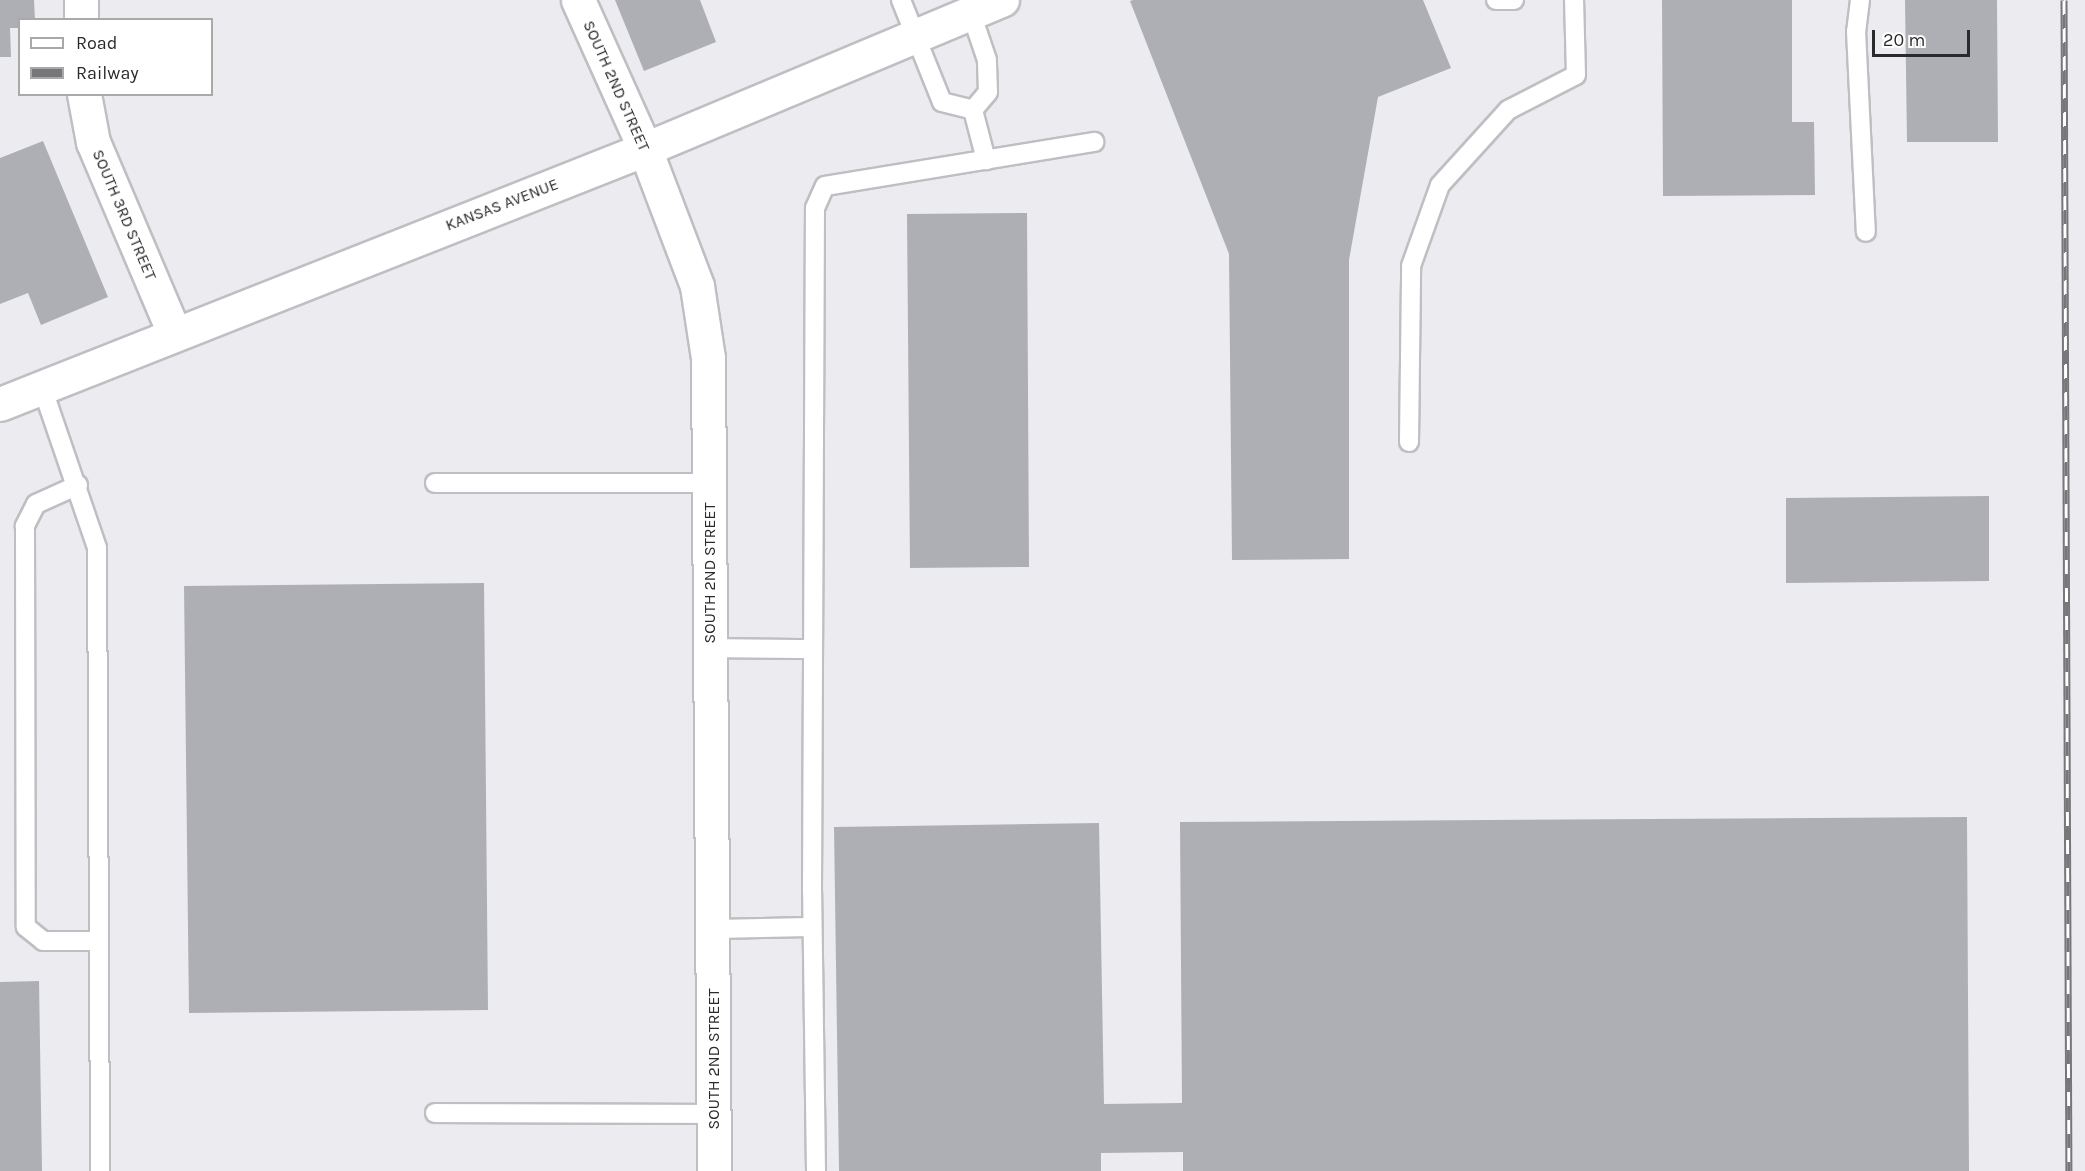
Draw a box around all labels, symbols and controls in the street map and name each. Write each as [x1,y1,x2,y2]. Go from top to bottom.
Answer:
legend [18,18,213,96]
street label: SOUTH 2ND STREET [579,18,653,154]
scale bar [1875,18,1972,56]
text: 20 m [1883,29,1925,51]
text: Road [76,32,117,54]
text: Railway [76,62,139,84]
street label: SOUTH 3RD STREET [88,147,160,283]
street label: KANSAS AVENUE [443,175,561,235]
street label: SOUTH 2ND STREET [700,503,720,643]
street label: SOUTH 2ND STREET [704,989,724,1129]

